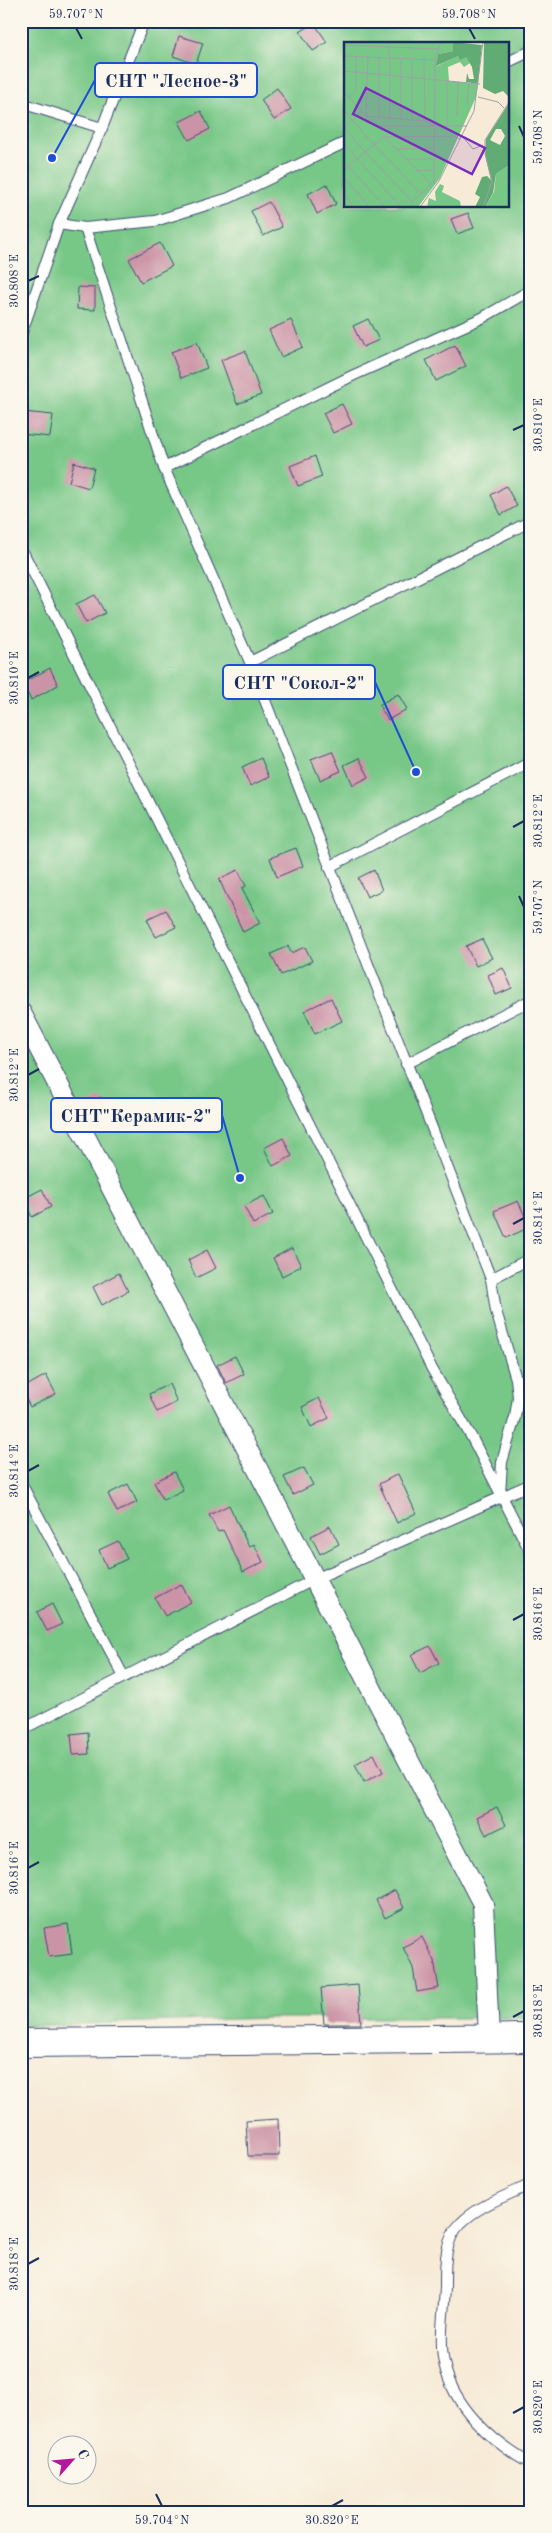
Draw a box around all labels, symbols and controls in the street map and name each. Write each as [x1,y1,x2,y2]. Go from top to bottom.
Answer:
text: 59.707°N [49,8,103,21]
text: 59.708°N [442,8,496,21]
inset map [344,42,510,208]
callout: СНТ "Лесное-3" [95,63,257,97]
text: СНТ "Лесное-3" [105,73,247,92]
text: 59.708°N [532,110,545,164]
text: 30.808°E [9,254,21,308]
text: 30.810°E [533,398,545,452]
text: 30.810°E [9,651,21,705]
callout: СНТ "Сокол-2" [223,665,375,699]
text: СНТ "Сокол-2" [233,675,365,694]
text: 30.812°E [533,794,545,848]
text: 59.707°N [532,880,545,934]
text: 30.812°E [9,1048,21,1102]
callout: СНТ"Керамик-2" [51,1098,222,1132]
text: СНТ"Керамик-2" [61,1108,211,1127]
text: 30.814°E [533,1191,545,1245]
text: 30.814°E [9,1444,21,1498]
text: 30.816°E [533,1587,545,1641]
text: 30.816°E [9,1841,21,1895]
text: 30.818°E [533,1984,545,2038]
text: 30.818°E [9,2237,21,2291]
text: 30.820°E [533,2380,545,2434]
north arrow [48,2436,98,2486]
text: С [74,2447,91,2462]
text: 59.704°N [135,2514,189,2527]
text: 30.820°E [305,2515,359,2527]

